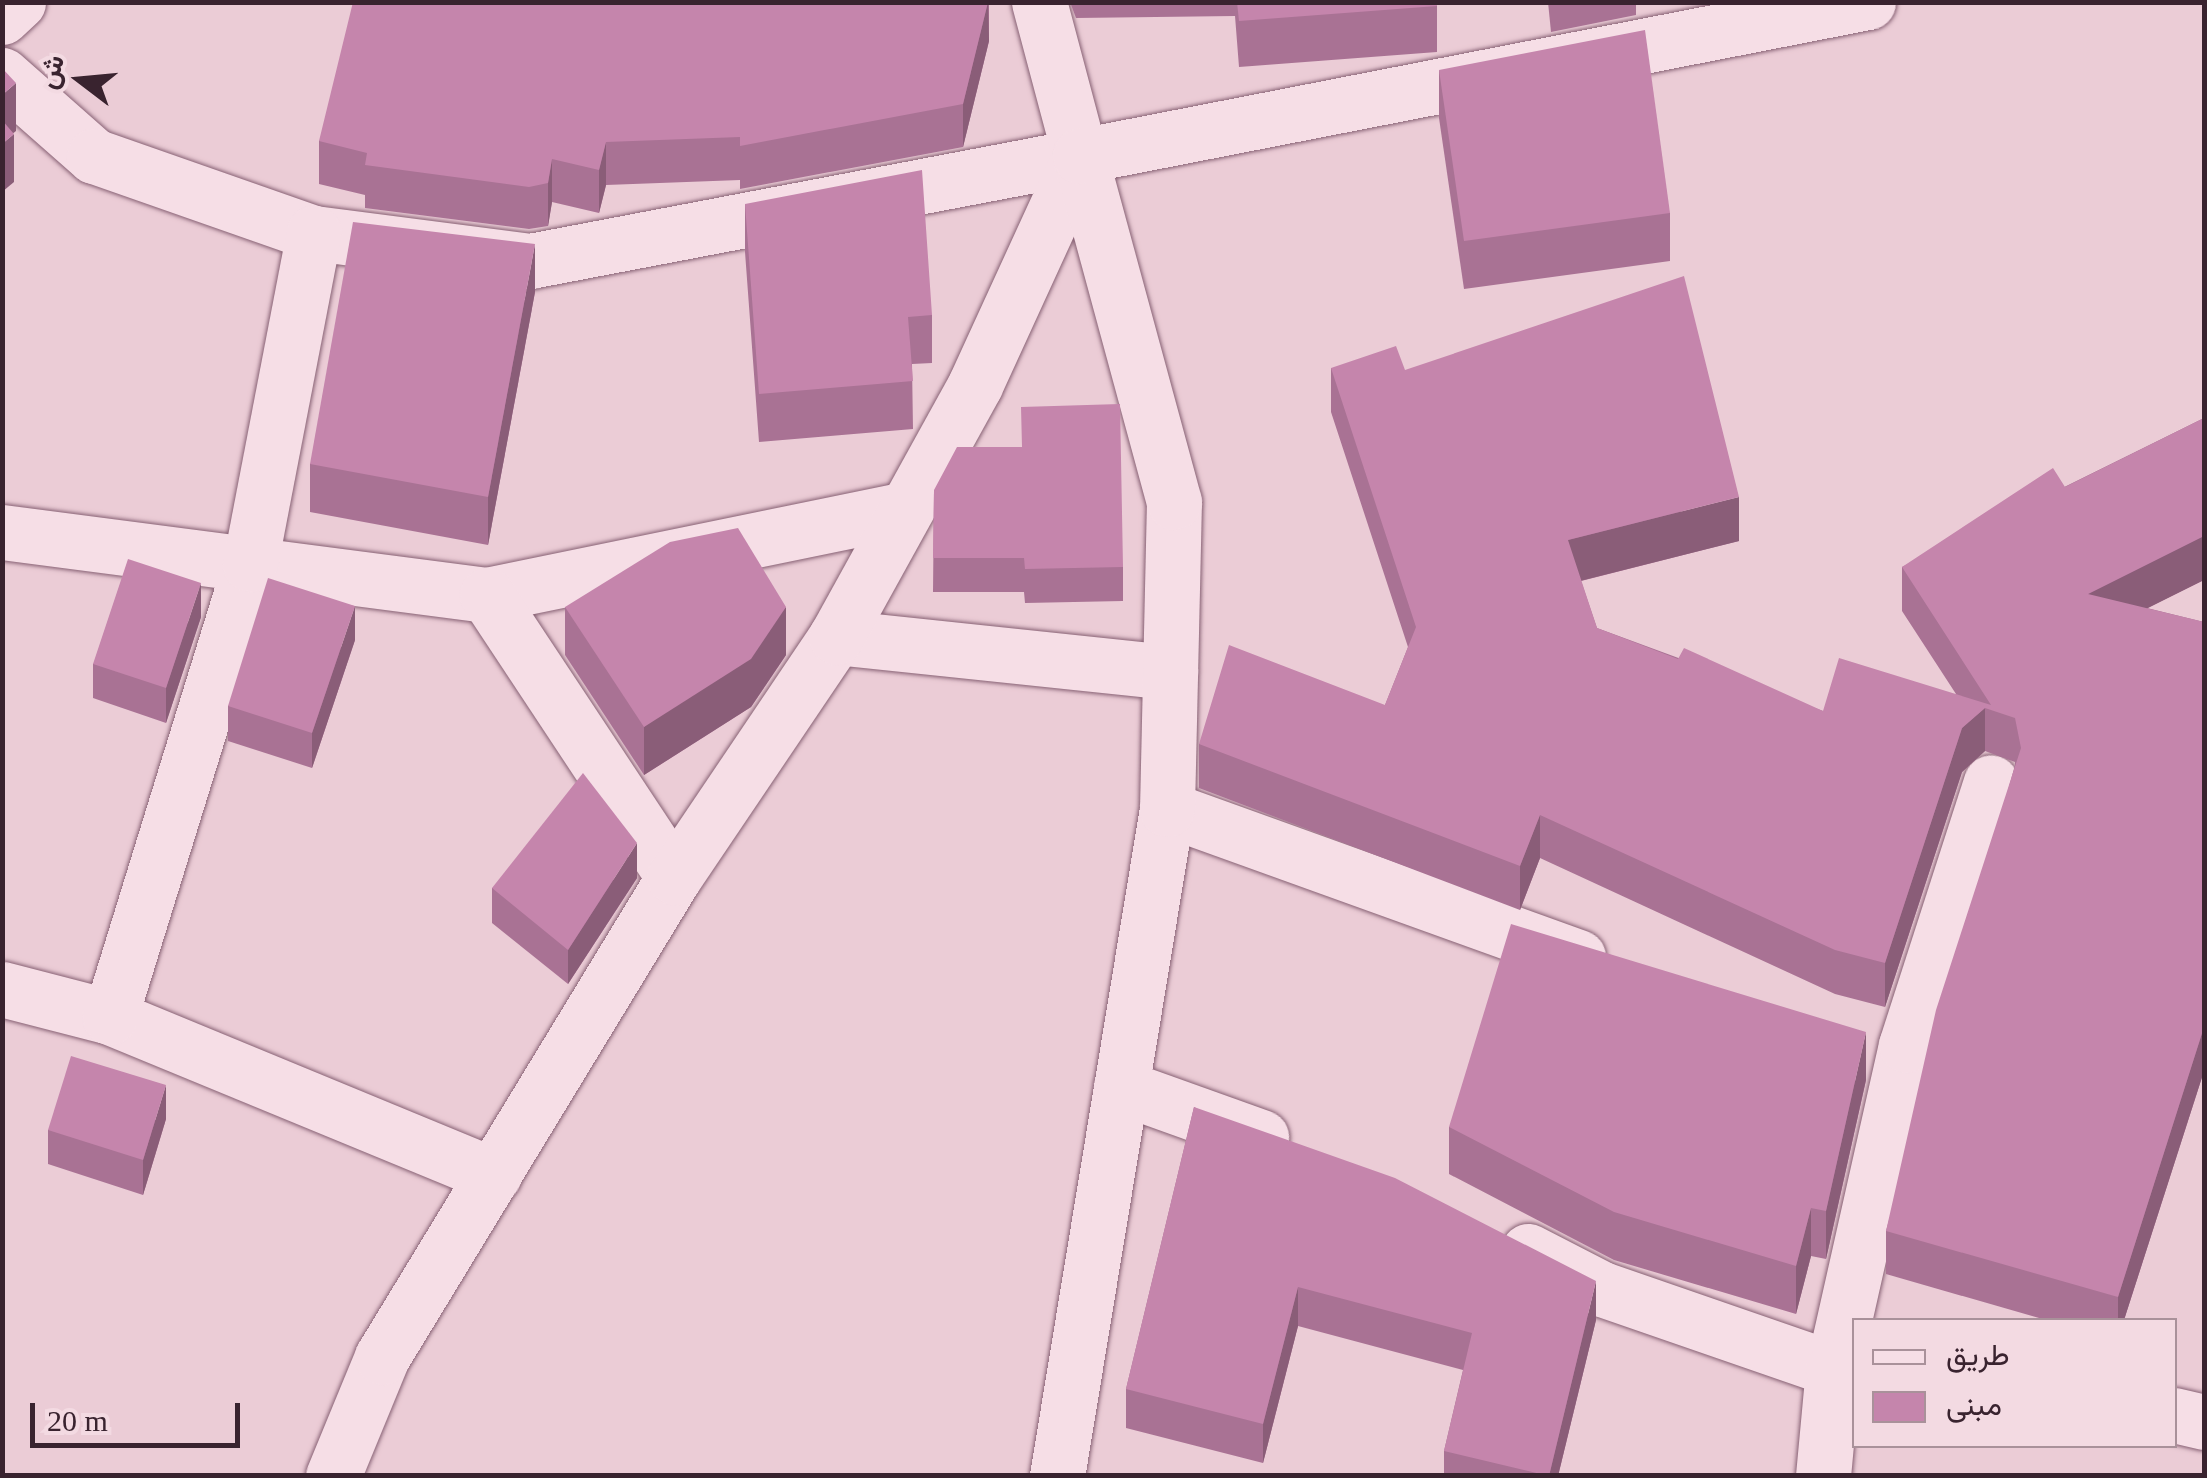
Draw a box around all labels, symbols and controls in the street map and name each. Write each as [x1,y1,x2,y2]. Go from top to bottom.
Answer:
north arrow [30,30,130,130]
text: ش [31,51,70,92]
legend [1852,1318,2177,1448]
text: طريق [1946,1338,2010,1371]
scale bar [35,1383,245,1445]
text: مبنى [1946,1388,2002,1421]
text: 20 m [47,1404,108,1437]

